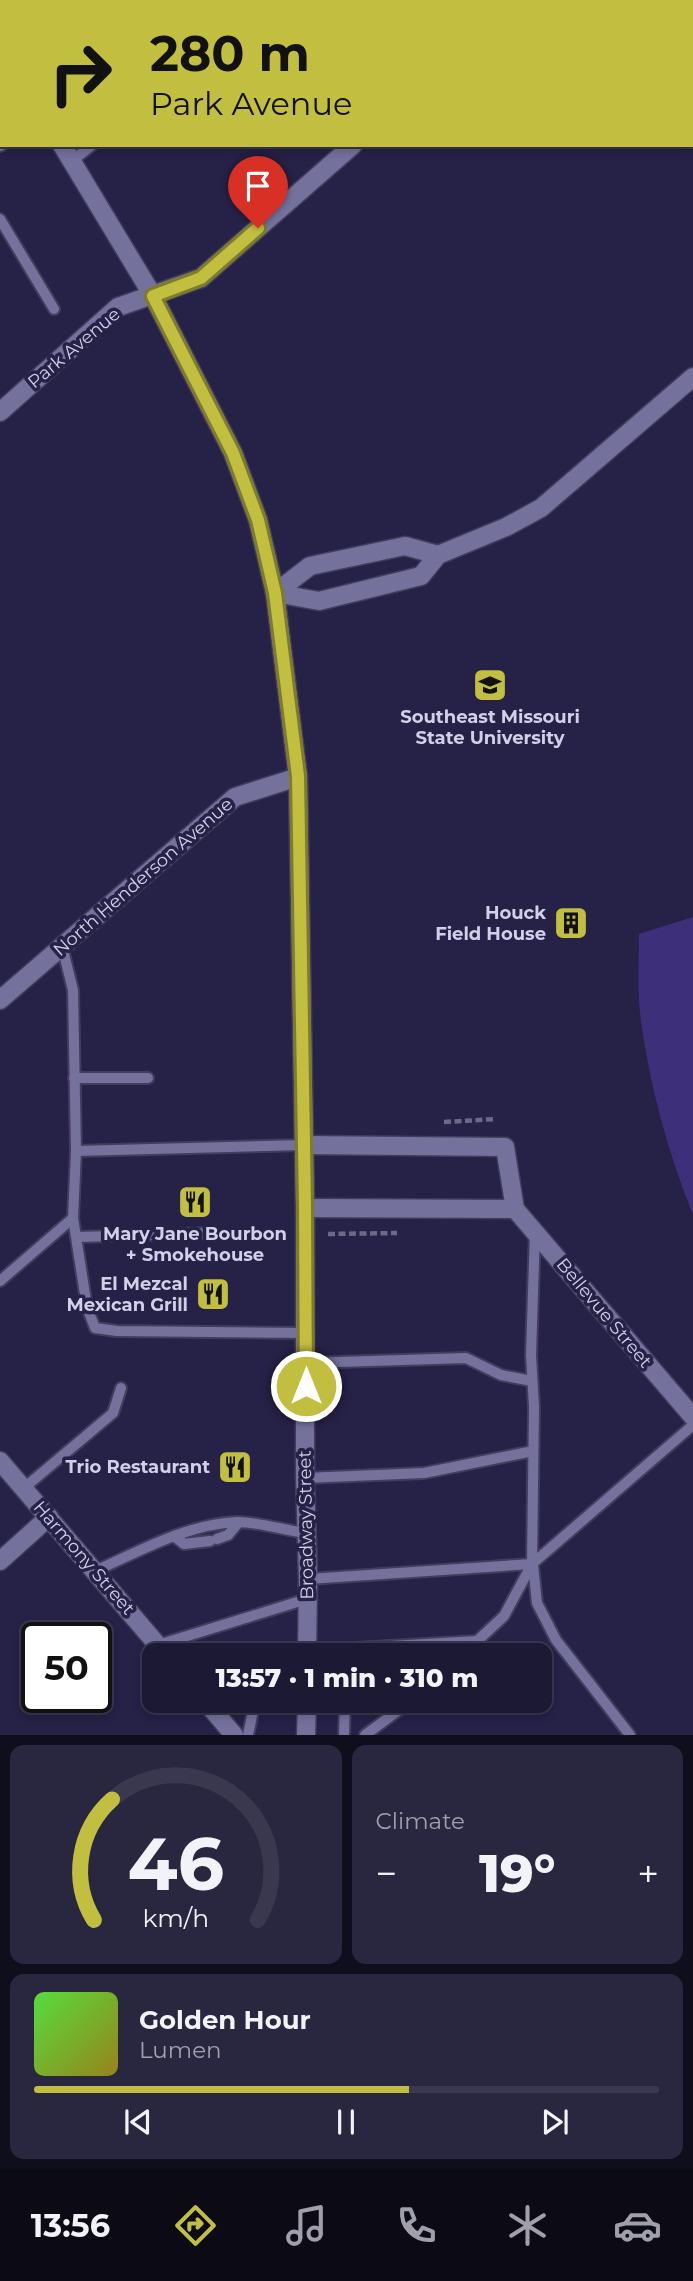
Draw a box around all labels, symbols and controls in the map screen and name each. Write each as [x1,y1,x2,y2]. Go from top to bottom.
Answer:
text: 280 m [150,24,310,83]
icon: right [35,28,126,119]
text: Park Avenue [150,84,352,123]
pin [228,156,288,228]
icon: arrive [239,167,277,205]
street label: Park Avenue [23,303,125,393]
school or university icon: Southeast Missouri State University [471,666,509,704]
place label: Southeast Missouri State University [400,706,580,749]
street label: North Henderson Avenue [49,793,237,961]
place label: Houck Field House [435,902,546,945]
building icon: Houck Field House [552,904,590,942]
restaurant icon: Mary Jane Bourbon + Smokehouse [176,1183,214,1221]
place label: Mary Jane Bourbon + Smokehouse [103,1223,287,1266]
street label: Bellevue Street [552,1254,656,1372]
place label: El Mezcal Mexican Grill [66,1273,188,1316]
restaurant icon: El Mezcal Mexican Grill [194,1275,232,1313]
position arrow [269,1349,343,1423]
restaurant icon: Trio Restaurant [216,1448,254,1486]
street label: Broadway Street [294,1450,318,1600]
place label: Trio Restaurant [66,1456,210,1478]
street label: Harmony Street [29,1497,139,1619]
speed limit sign: 50 [21,1622,112,1713]
text: 13:57 · 1 min · 310 m [216,1662,478,1694]
text: Climate [376,1807,465,1835]
text: 46 [127,1821,224,1909]
text: 19° [479,1842,556,1905]
text: − [376,1850,397,1897]
text: + [637,1850,659,1897]
text: km/h [142,1903,209,1933]
text: Golden Hour [139,2004,311,2036]
text: Lumen [139,2036,222,2064]
icon: previous [119,2103,157,2141]
icon: pause [327,2103,365,2141]
icon: next [536,2103,574,2141]
icon: directions [171,2201,220,2250]
icon: music [282,2201,331,2250]
icon: phone [392,2201,441,2250]
icon: climate [503,2201,552,2250]
icon: car [613,2201,662,2250]
text: 13:56 [31,2206,110,2245]

